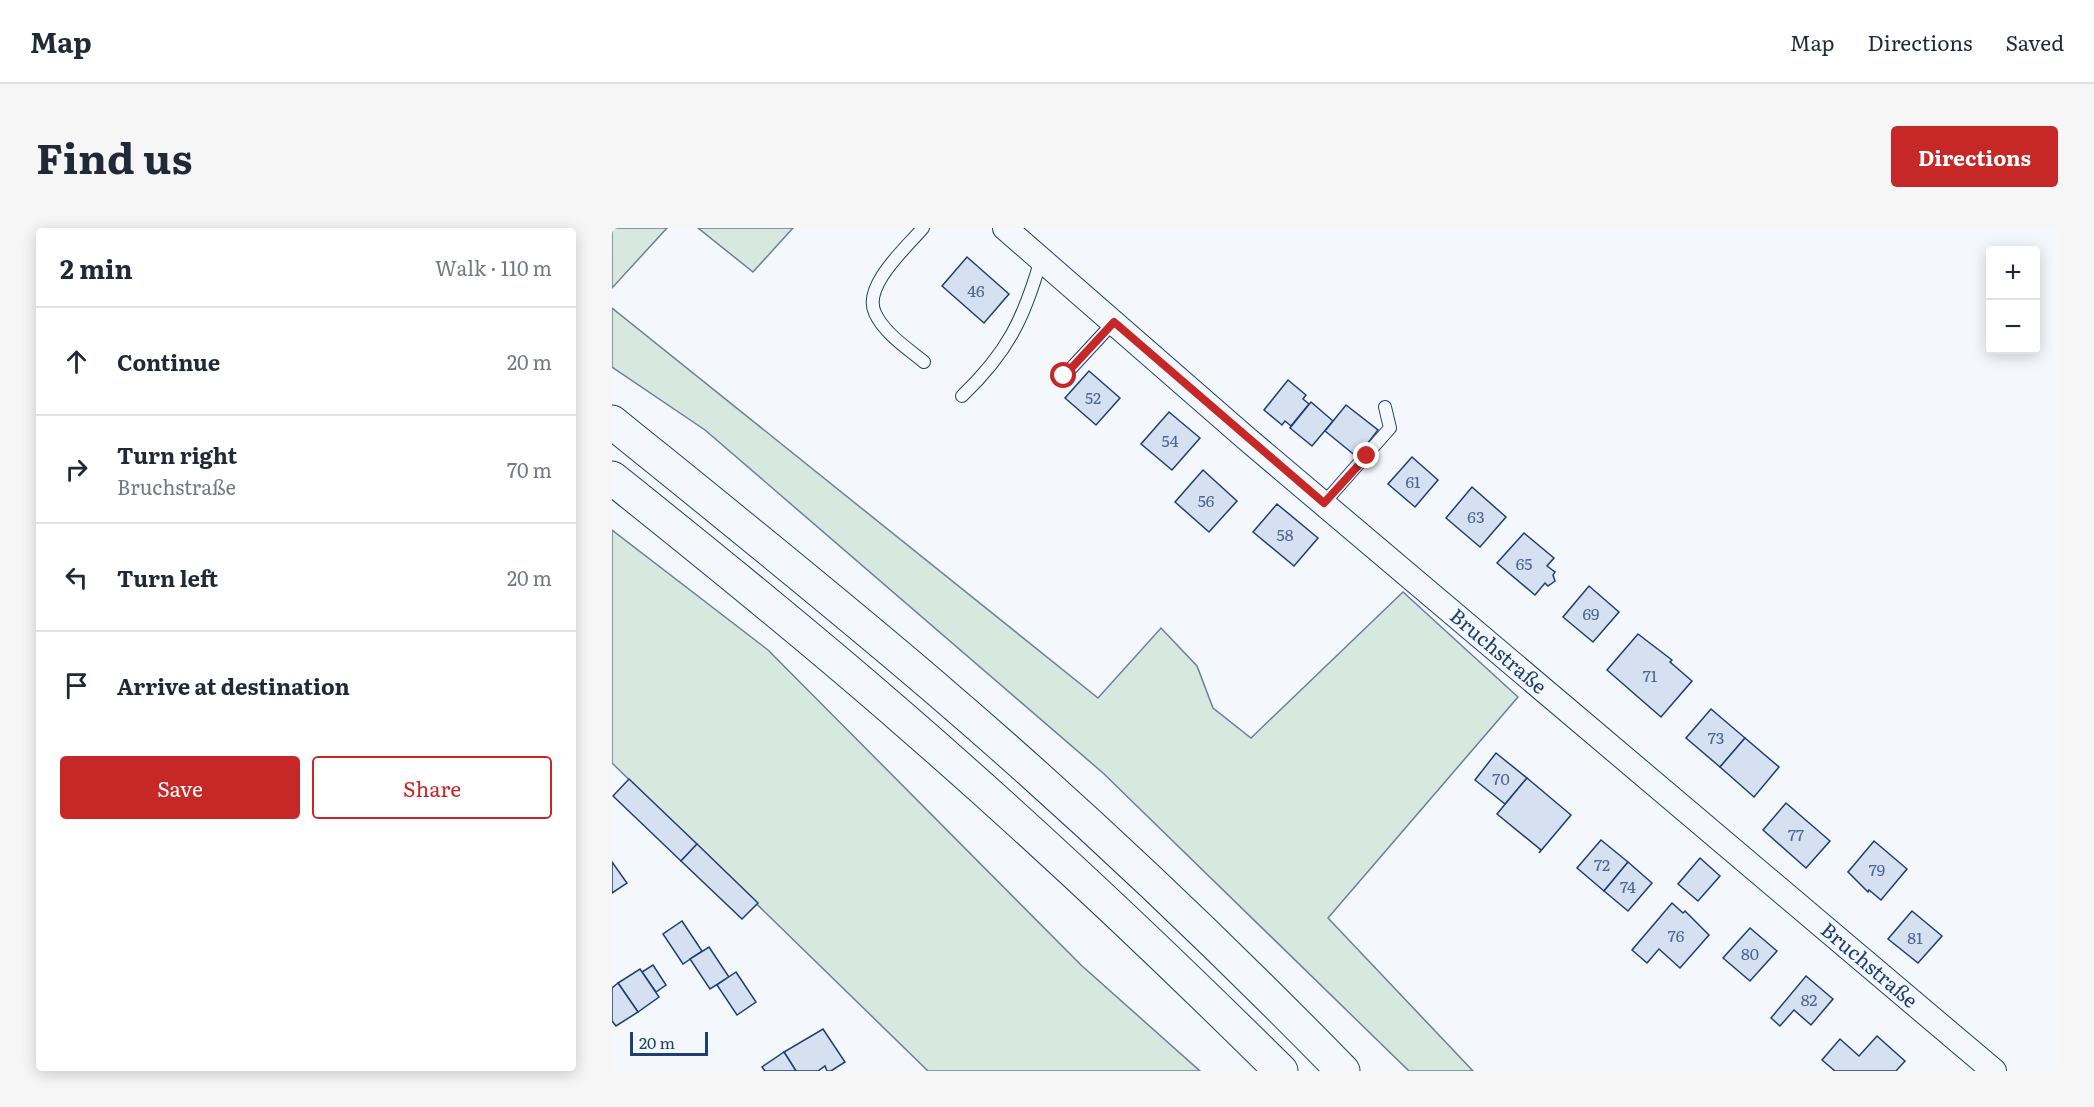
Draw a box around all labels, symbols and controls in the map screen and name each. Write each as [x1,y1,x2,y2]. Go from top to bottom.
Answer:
text: Map [30,20,92,62]
text: Map [1790,26,1835,57]
text: Directions [1868,26,1973,57]
text: Saved [2006,26,2064,57]
text: Find us [36,125,193,187]
button: Directions [1891,126,2058,187]
map controls [1986,246,2040,354]
button: + [1986,246,2040,300]
text: 2 min [60,248,133,287]
text: Walk · 110 m [435,252,552,282]
house number: 46 [967,278,985,302]
button: − [1986,300,2040,354]
icon: ahead [60,345,93,378]
text: Continue [117,345,220,378]
text: 20 m [507,346,552,376]
route start [1050,362,1076,388]
house number: 52 [1085,385,1101,409]
house number: 54 [1162,428,1179,452]
text: Turn right [117,438,237,471]
route end [1353,442,1379,468]
icon: right [60,453,93,486]
text: 70 m [507,454,552,484]
house number: 61 [1405,469,1421,493]
text: Bruchstraße [117,471,236,501]
house number: 56 [1198,488,1215,512]
house number: 63 [1467,504,1485,528]
house number: 58 [1277,522,1294,546]
house number: 65 [1516,551,1532,575]
icon: left [60,561,93,594]
text: Turn left [117,561,218,594]
text: 20 m [507,562,552,592]
street label: Bruchstraße [1444,600,1555,700]
house number: 69 [1583,601,1599,625]
house number: 71 [1643,663,1658,687]
icon: arrive [60,669,93,702]
text: Arrive at destination [117,669,350,702]
house number: 73 [1708,725,1724,749]
button: Save [60,756,300,819]
button: Share [312,756,552,819]
house number: 70 [1492,766,1510,790]
house number: 77 [1788,822,1804,846]
house number: 72 [1594,852,1610,876]
house number: 79 [1869,857,1885,881]
house number: 74 [1620,874,1636,898]
street label: Bruchstraße [1815,914,1926,1014]
house number: 76 [1668,923,1685,947]
house number: 81 [1907,925,1923,949]
house number: 80 [1741,941,1759,965]
house number: 82 [1801,987,1817,1011]
scale bar [630,1029,708,1056]
text: 20 m [639,1030,675,1054]

